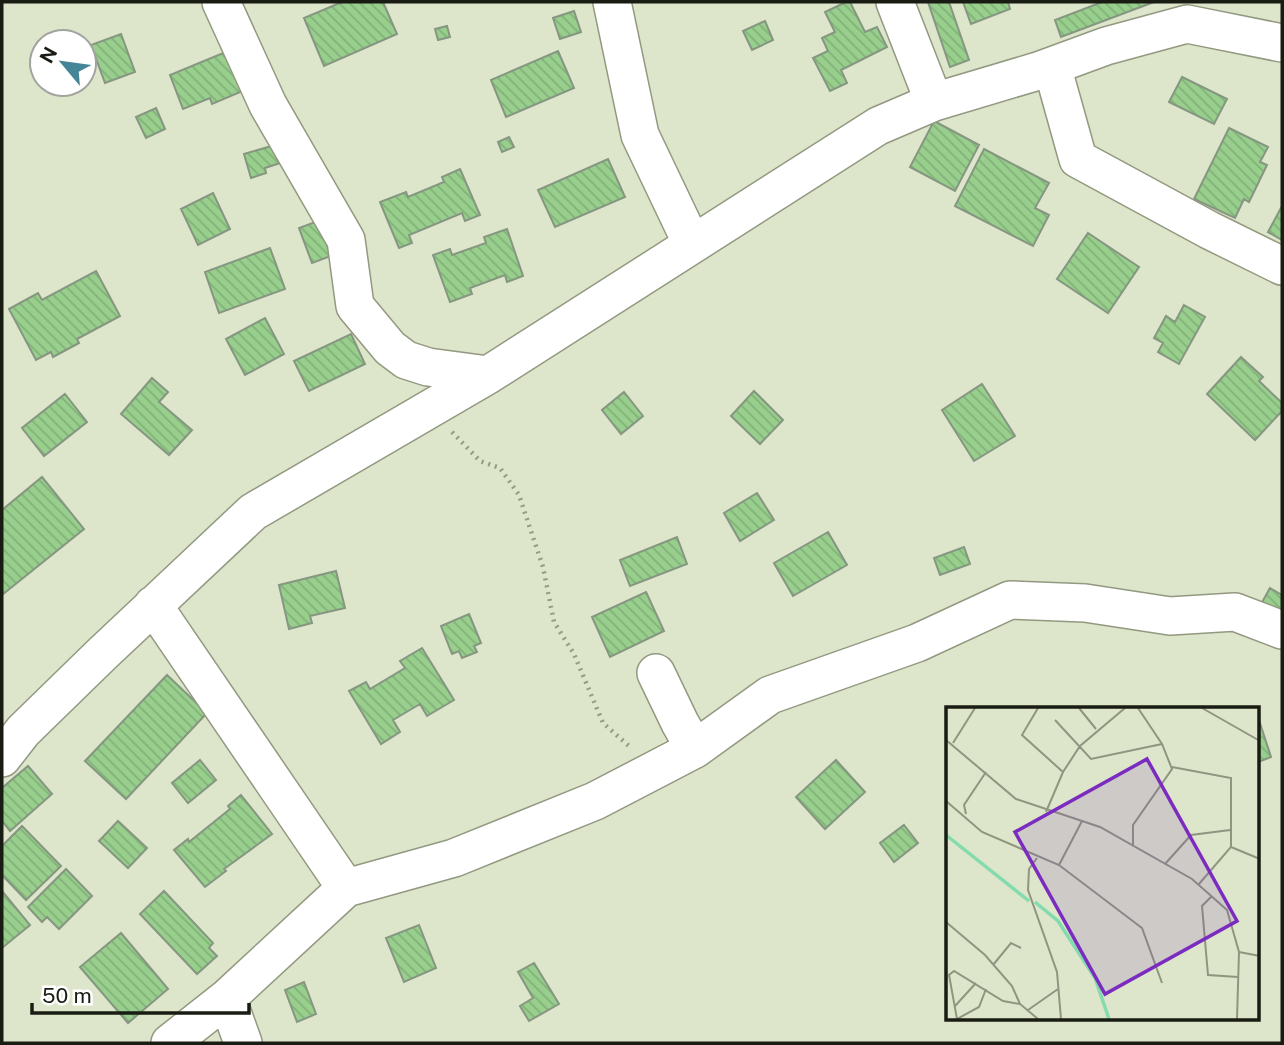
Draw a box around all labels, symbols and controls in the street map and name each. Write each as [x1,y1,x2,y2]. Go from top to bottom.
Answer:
north arrow [28,28,98,98]
text: N [35,43,61,67]
inset map [946,707,1260,1020]
scale bar [32,972,248,1016]
text: 50 m [42,983,92,1008]

